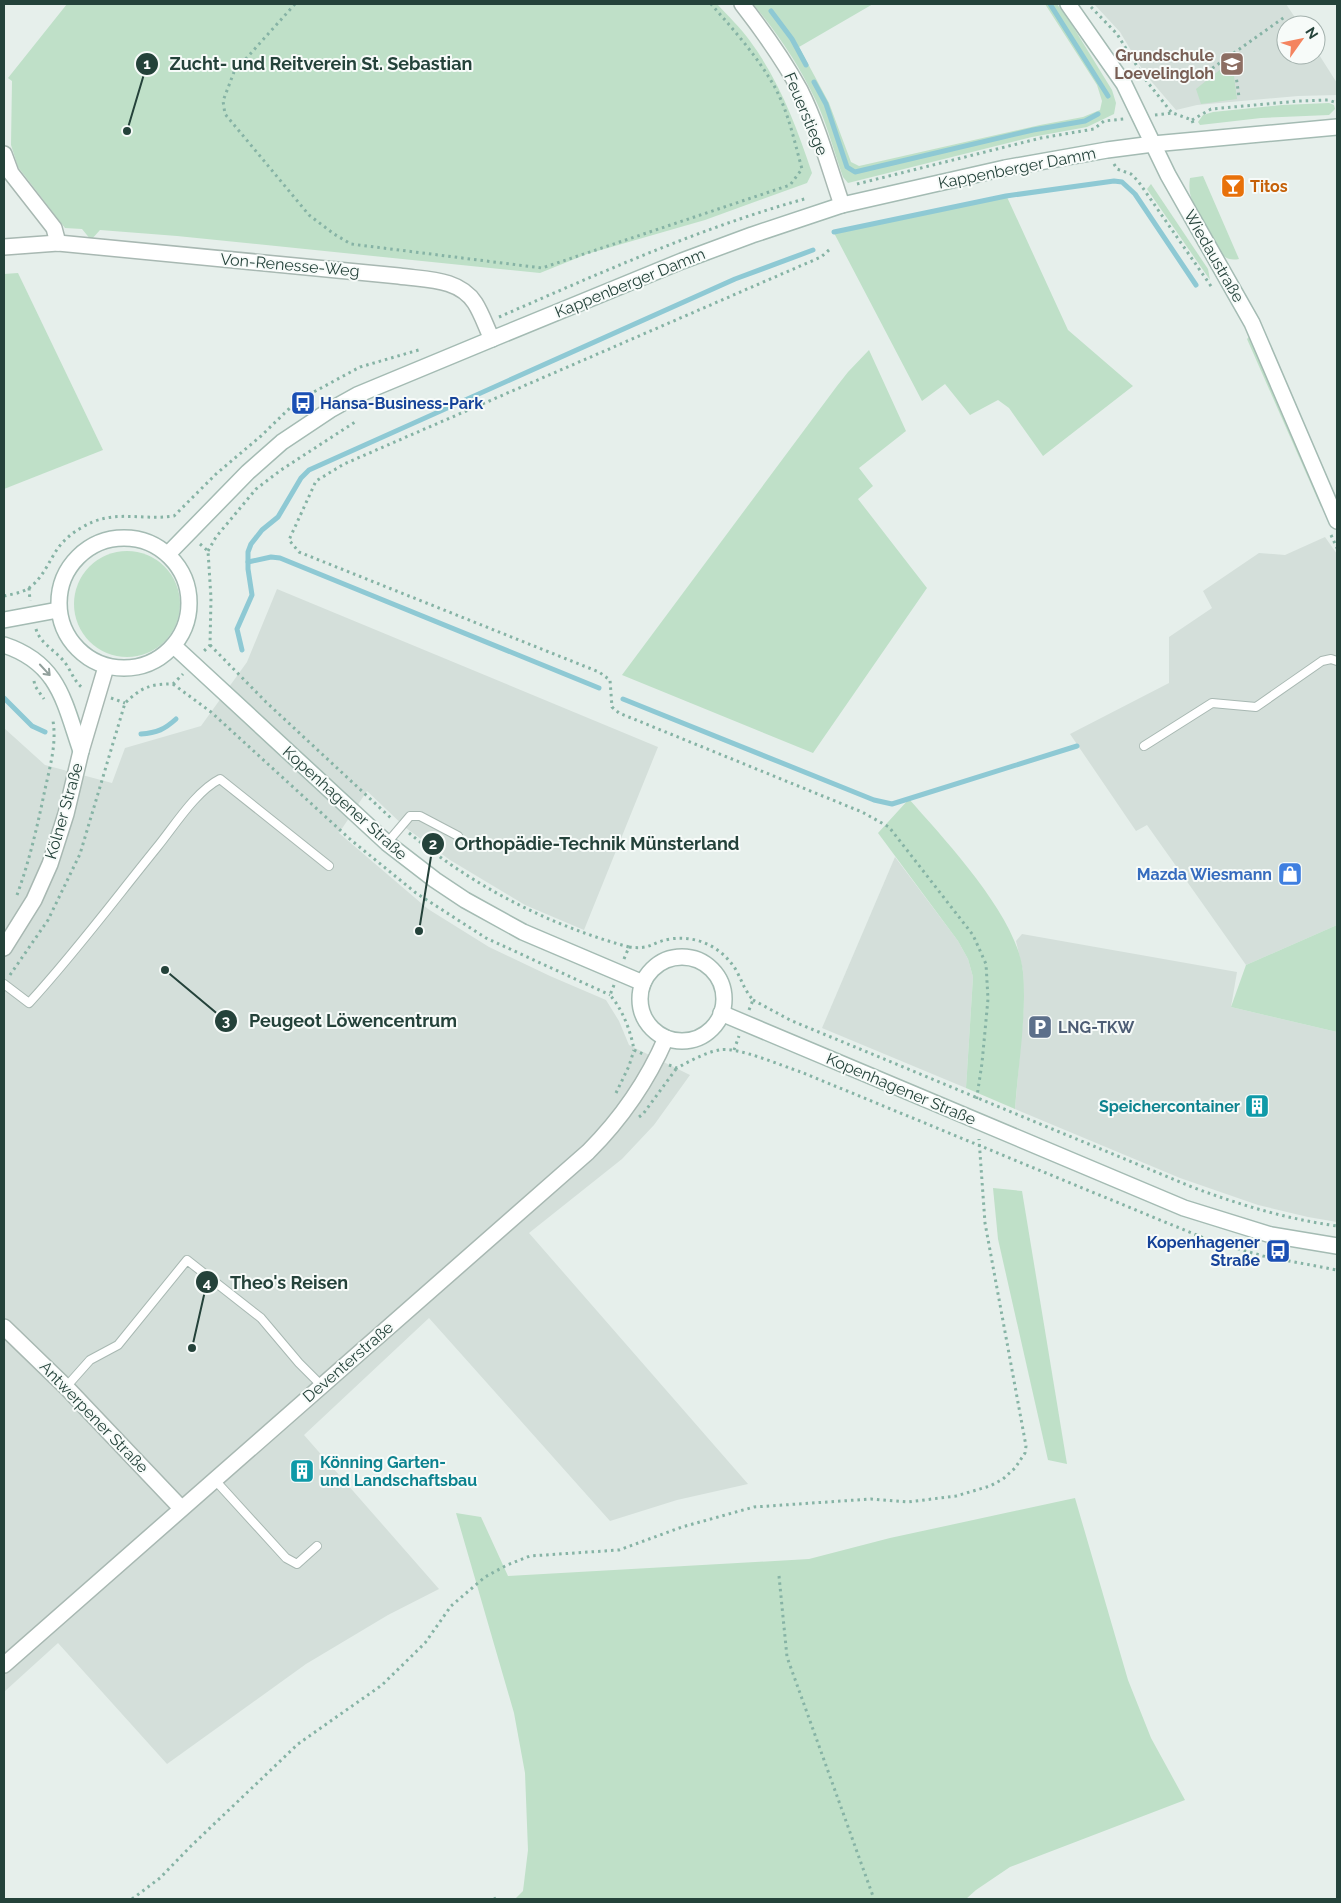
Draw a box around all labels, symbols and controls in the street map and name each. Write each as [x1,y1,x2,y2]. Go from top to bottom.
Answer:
north arrow [1276,15,1326,65]
text: N [1302,24,1322,42]
place label: Grundschule Loevelingloh [1114,46,1214,83]
callout: Zucht- und Reitverein St. Sebastian [135,48,483,81]
school or university icon: Grundschule Loevelingloh [1219,51,1245,77]
text: Zucht- und Reitverein St. Sebastian [170,53,472,74]
text: 1 [143,55,151,73]
street label: Feuerstiege [780,70,832,158]
street label: Kappenberger Damm [937,143,1097,193]
bar icon: Titos [1220,173,1246,199]
place label: Titos [1250,177,1288,196]
street label: Wiedaustraße [1180,206,1248,306]
street label: Kappenberger Damm [552,244,708,322]
street label: Von-Renesse-Weg [220,249,360,281]
bus stop icon: Hansa-Business-Park [290,390,316,416]
place label: Hansa-Business-Park [320,394,483,413]
one-way arrow [39,664,51,677]
street label: Kopenhagener Straße [279,742,411,864]
street label: Kölner Straße [41,761,87,861]
callout: Orthopädie-Technik Münsterland [420,827,750,860]
text: Orthopädie-Technik Münsterland [455,833,739,854]
text: 2 [429,835,437,853]
shop icon: Mazda Wiesmann [1277,861,1303,887]
place label: Mazda Wiesmann [1137,865,1272,884]
callout: Peugeot Löwencentrum [214,1004,467,1037]
text: Peugeot Löwencentrum [249,1010,457,1031]
text: 3 [222,1012,230,1030]
parking icon: LNG-TKW [1027,1014,1053,1040]
place label: LNG-TKW [1058,1018,1135,1037]
street label: Kopenhagener Straße [823,1049,979,1129]
building icon: Speichercontainer [1244,1093,1270,1119]
place label: Speichercontainer [1099,1097,1240,1116]
place label: Kopenhagener Straße [1147,1233,1260,1270]
bus stop icon: Kopenhagener Straße [1265,1238,1291,1264]
callout: Theo's Reisen [194,1266,358,1299]
text: Theo's Reisen [230,1272,348,1293]
text: 4 [203,1274,212,1292]
street label: Deventerstraße [299,1318,397,1406]
street label: Antwerpener Straße [36,1357,152,1477]
place label: Könning Garten- und Landschaftsbau [320,1453,477,1490]
building icon: Könning Garten- und Landschaftsbau [289,1458,315,1484]

